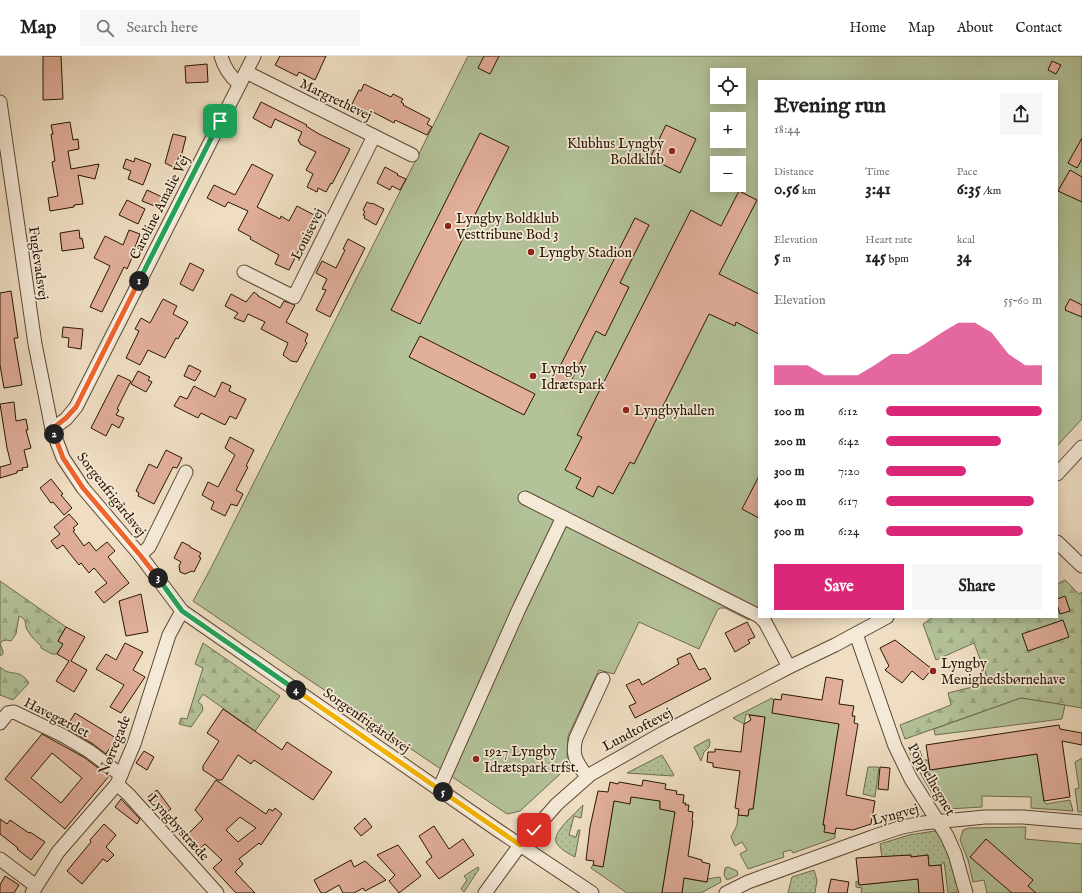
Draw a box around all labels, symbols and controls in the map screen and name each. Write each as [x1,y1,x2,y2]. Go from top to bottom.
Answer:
search box [80,10,360,46]
text: Map [20,16,56,40]
icon: search [94,17,116,39]
text: Search here [126,18,198,37]
text: Home [850,19,886,37]
text: Map [908,19,935,37]
text: About [957,19,993,37]
text: Contact [1015,19,1062,37]
map controls [710,68,746,192]
button: locate [710,68,746,104]
street label: Margrethevej [297,75,375,125]
text: Evening run [774,92,886,120]
button: share [1000,93,1042,135]
pin [203,104,237,138]
icon: arrive [209,110,231,132]
button: + [710,112,746,148]
text: 18:44 [774,121,800,138]
place label: Klubhus Lyngby Boldklub [567,135,664,169]
marker: Klubhus Lyngby Boldklub [667,146,677,156]
street label: Caroline Amalie Vej [126,152,194,263]
button: − [710,156,746,192]
text: Distance [774,165,814,179]
text: Time [865,165,890,179]
text: Pace [957,165,977,179]
text: 0.56 [774,179,799,200]
text: 3:41 [865,179,891,200]
text: 6:35 [957,179,981,200]
text: km [799,184,816,198]
text: /km [981,184,1001,198]
street label: Louisevej [287,205,329,263]
place label: Lyngby Boldklub Vesttribune Bod 3 [455,210,559,244]
marker: Lyngby Boldklub Vesttribune Bod 3 [443,221,453,231]
street label: Fuglevadsvej [24,225,52,301]
text: Elevation [774,233,818,247]
text: Heart rate [865,233,912,247]
text: kcal [957,233,975,247]
place label: Lyngby Stadion [539,244,633,262]
marker: Lyngby Stadion [526,247,536,257]
text: 5 [774,247,780,268]
text: 145 [865,247,886,268]
text: 34 [957,247,971,268]
text: m [780,252,791,266]
text: bpm [886,252,909,266]
pin: 1 [129,271,149,291]
text: 1 [137,274,141,288]
text: Elevation [774,292,826,309]
text: 55–60 m [1003,292,1042,309]
place label: Lyngby Idrætspark [541,360,605,394]
marker: Lyngby Idrætspark [528,371,538,381]
place label: Lyngbyhallen [634,402,715,420]
text: 100 m [774,403,804,420]
text: 6:12 [838,403,858,420]
marker: Lyngbyhallen [621,405,631,415]
pin: 2 [44,424,64,444]
text: 2 [51,427,57,441]
text: 200 m [774,433,806,450]
text: 6:42 [838,433,859,450]
street label: Sorgenfrigårdsvej [73,449,150,540]
text: 300 m [774,463,805,480]
text: 7:20 [838,463,860,480]
text: 400 m [774,493,806,510]
text: 6:17 [838,493,858,510]
text: 500 m [774,523,804,540]
text: 6:24 [838,523,859,540]
button: Save [774,564,904,610]
button: Share [912,564,1042,610]
pin: 3 [148,568,168,588]
text: 3 [156,571,160,585]
place label: Lyngby Menighedsbørnehave [941,655,1066,689]
marker: Lyngby Menighedsbørnehave [928,666,938,676]
pin: 4 [286,680,306,700]
text: 4 [293,683,299,697]
street label: Sorgenfrigårdsvej [319,684,414,758]
street label: Havegærdet [21,694,92,742]
street label: Lundtoftevej [599,704,676,756]
street label: Nørregade [95,712,135,778]
street label: Poppelhegnet [903,740,959,819]
place label: 1927 Lyngby Idrætspark trfst. [484,743,578,777]
marker: 1927 Lyngby Idrætspark trfst. [471,754,481,764]
pin: 5 [433,782,453,802]
text: 5 [441,785,445,799]
street label: Lyngbystræde [144,790,213,865]
street label: Lyngvej [870,800,921,830]
pin [517,813,551,847]
icon: check [523,819,545,841]

